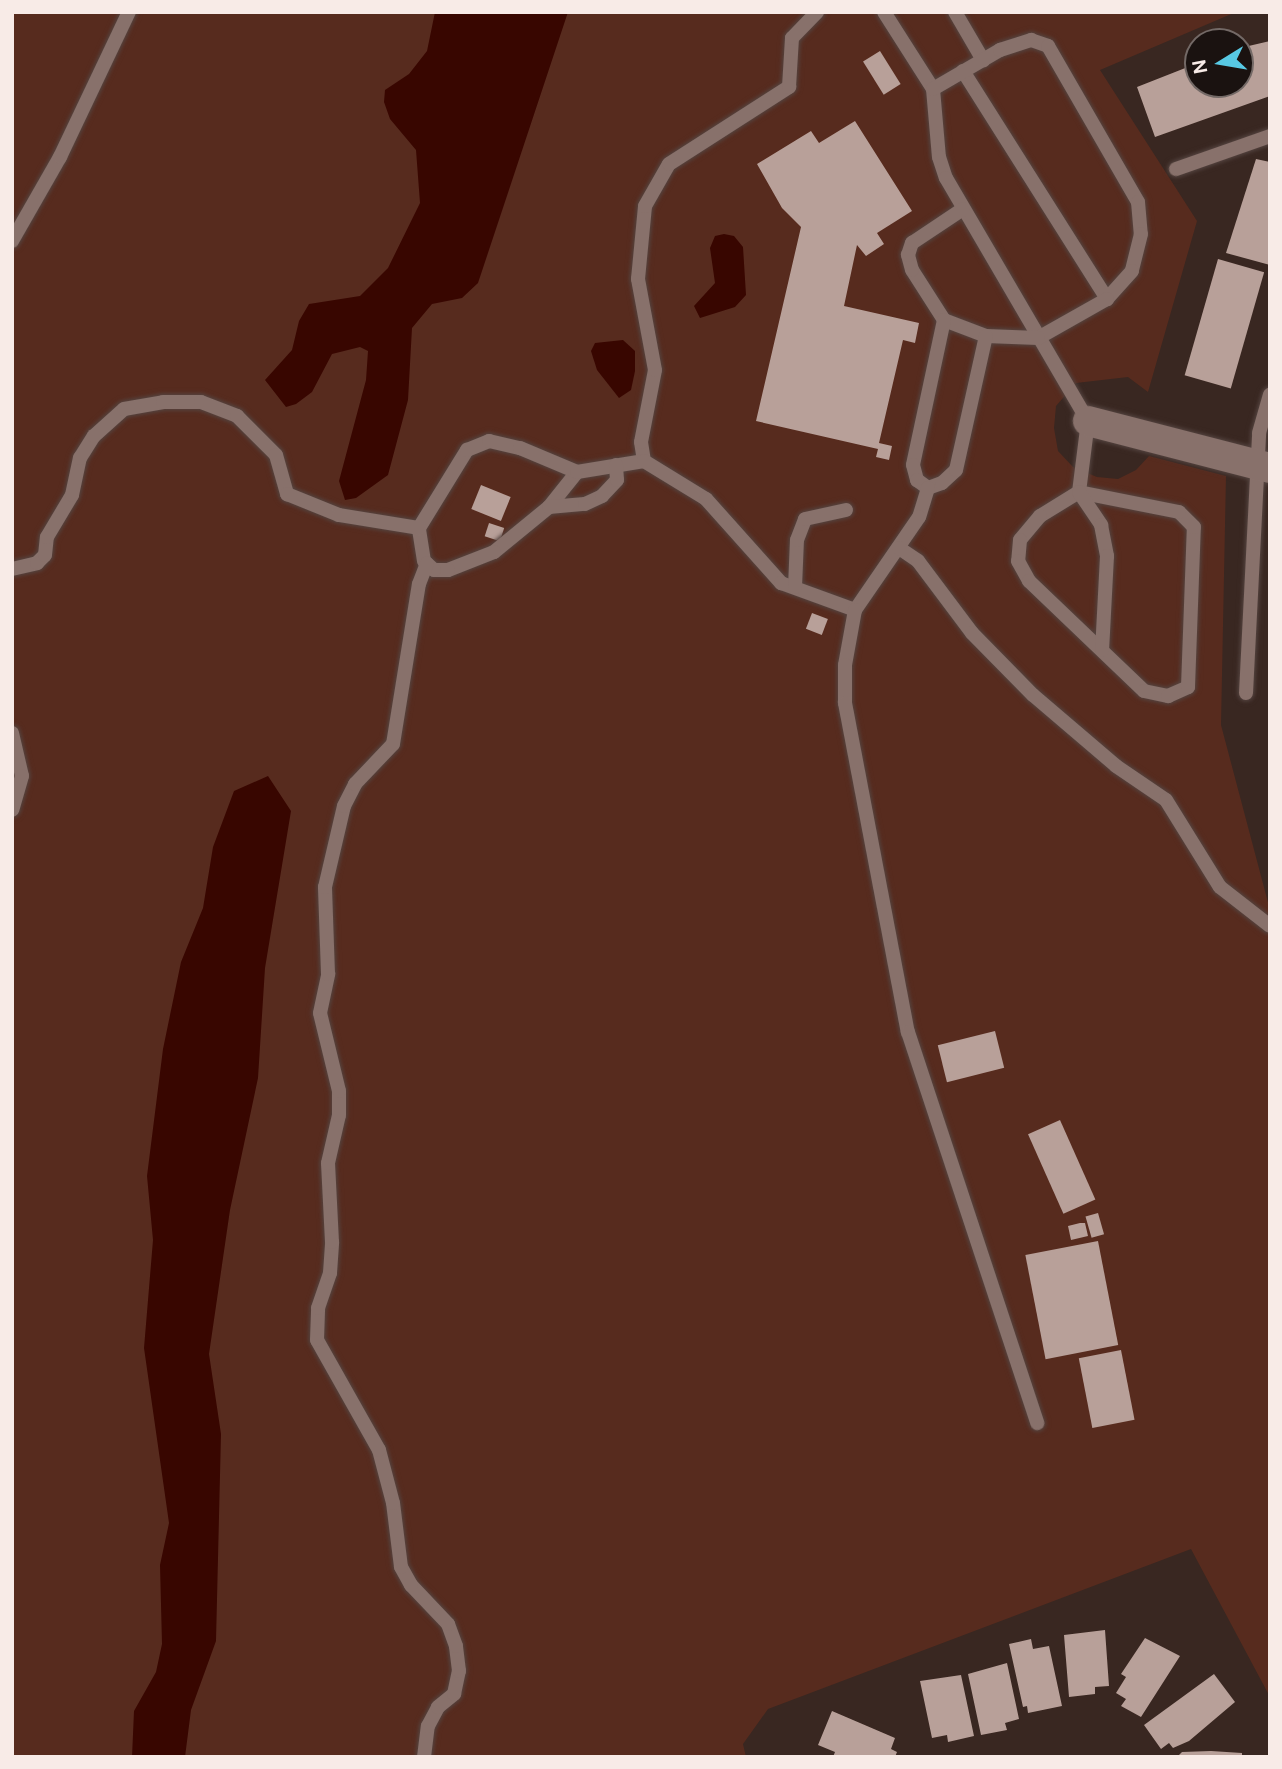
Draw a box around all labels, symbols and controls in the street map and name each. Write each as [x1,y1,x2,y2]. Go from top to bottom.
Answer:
north arrow [1184,28,1254,98]
text: N [1186,58,1213,76]

